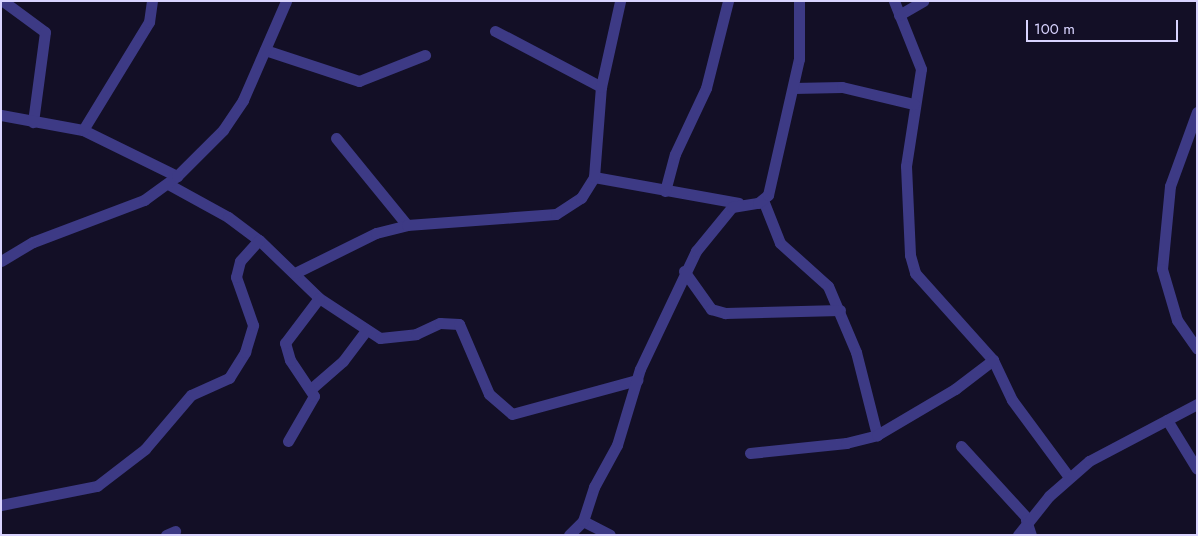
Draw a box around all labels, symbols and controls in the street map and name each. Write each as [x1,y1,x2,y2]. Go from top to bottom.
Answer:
scale bar [1028,10,1180,42]
text: 100 m [1034,18,1075,40]

